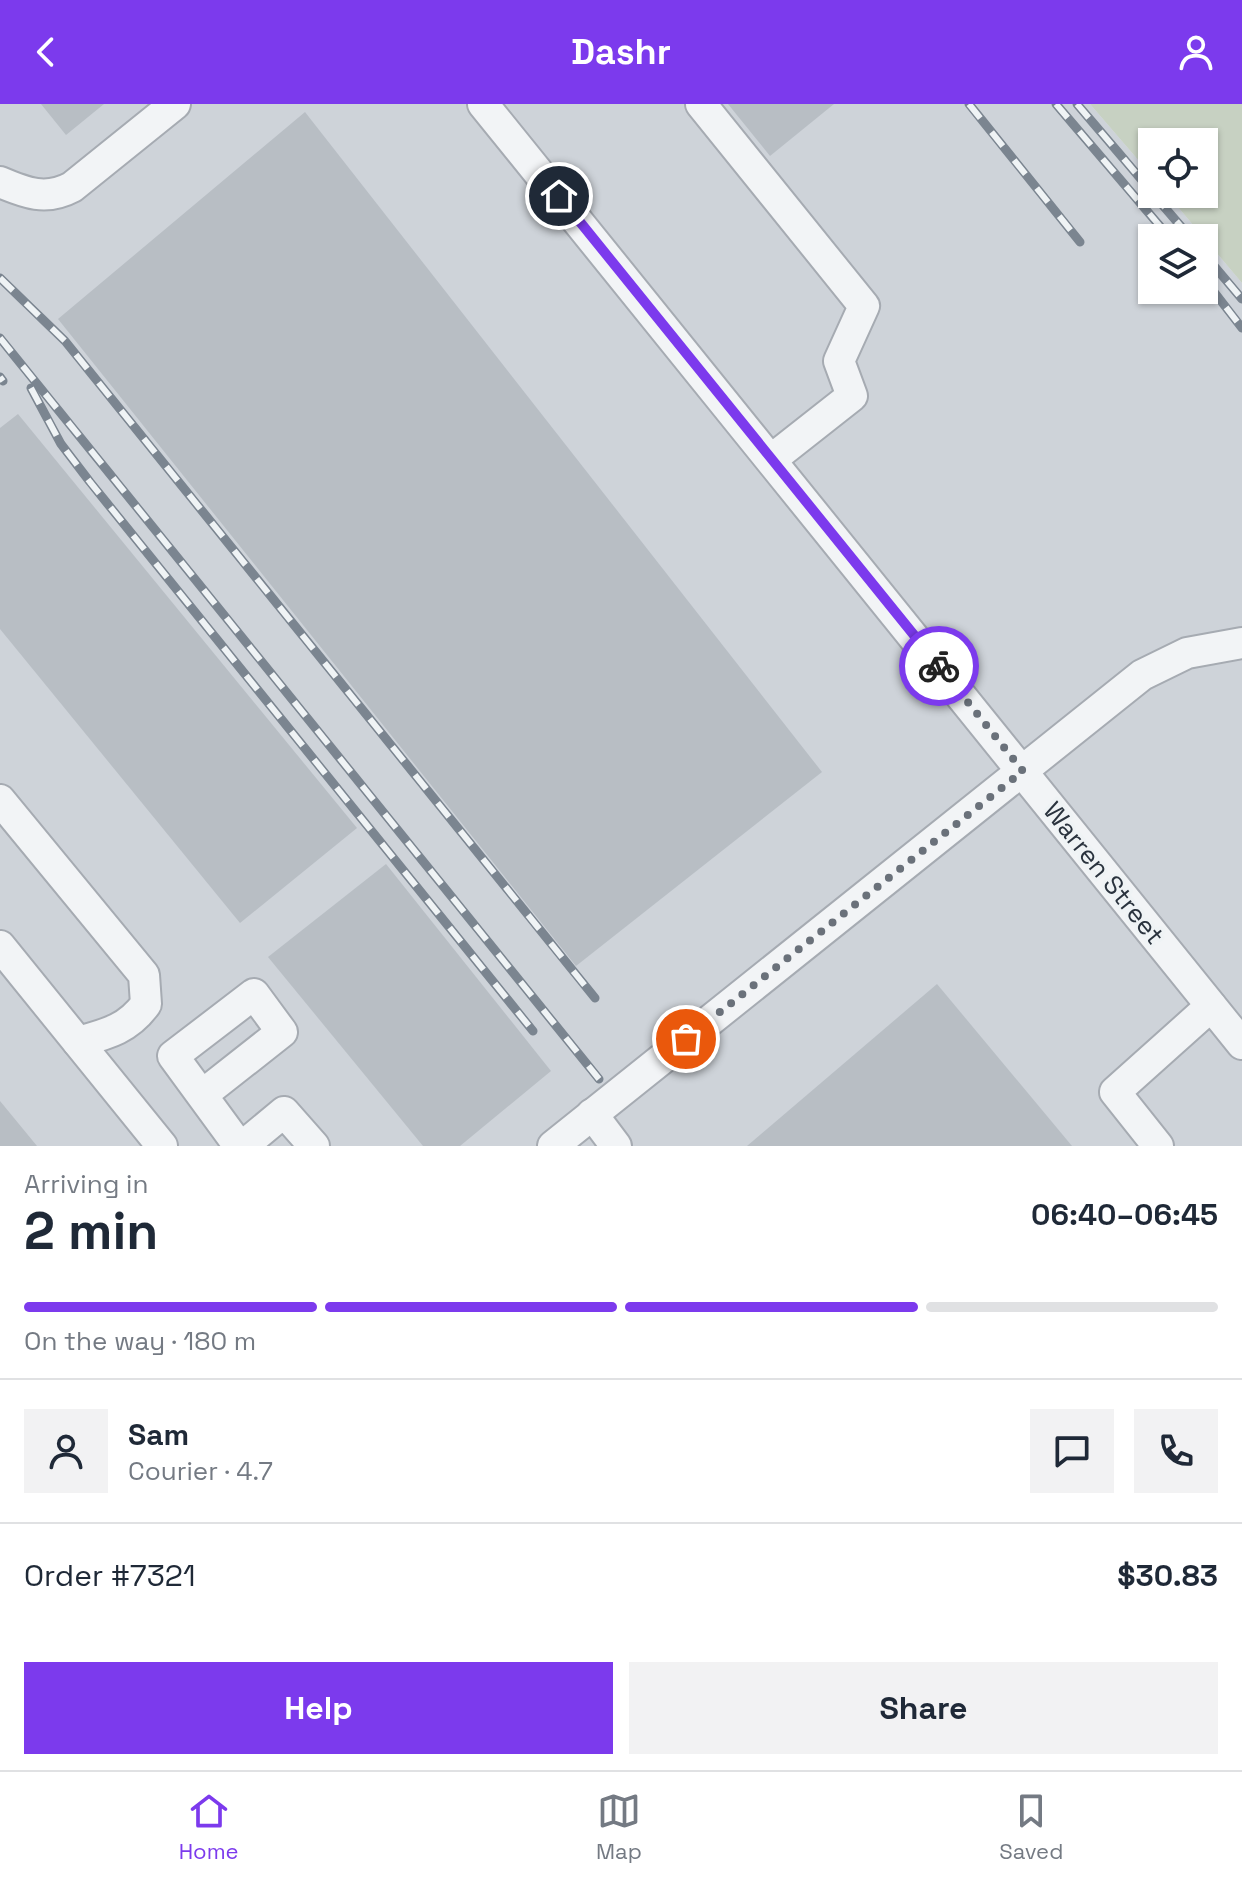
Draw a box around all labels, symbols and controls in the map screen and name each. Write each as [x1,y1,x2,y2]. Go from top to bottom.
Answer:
text: Dashr [571,29,671,75]
icon: back [24,30,68,74]
icon: person [1174,30,1218,74]
map controls [1138,128,1218,304]
button: locate [1138,128,1218,208]
pin [525,162,593,230]
icon: home [537,174,581,218]
button: layers [1138,224,1218,304]
courier [899,626,979,706]
icon: bike [917,644,961,688]
street label: Warren Street [1036,795,1172,951]
pin [652,1005,720,1073]
icon: bag [664,1017,708,1061]
text: Arriving in [24,1167,148,1201]
text: 06:40–06:45 [1031,1195,1218,1234]
text: 2 min [24,1198,158,1264]
text: On the way · 180 m [24,1324,256,1358]
button: person [24,1409,108,1493]
button: chat [1030,1409,1114,1493]
button: phone [1134,1409,1218,1493]
text: Sam [128,1415,189,1454]
text: Courier · 4.7 [128,1454,273,1488]
text: Order #7321 [24,1556,195,1595]
text: $30.83 [1117,1556,1218,1595]
button: Help [24,1662,613,1754]
button: Share [629,1662,1218,1754]
tab: Home [179,1789,239,1865]
tab: Map [596,1789,642,1865]
tab: Saved [999,1789,1063,1865]

